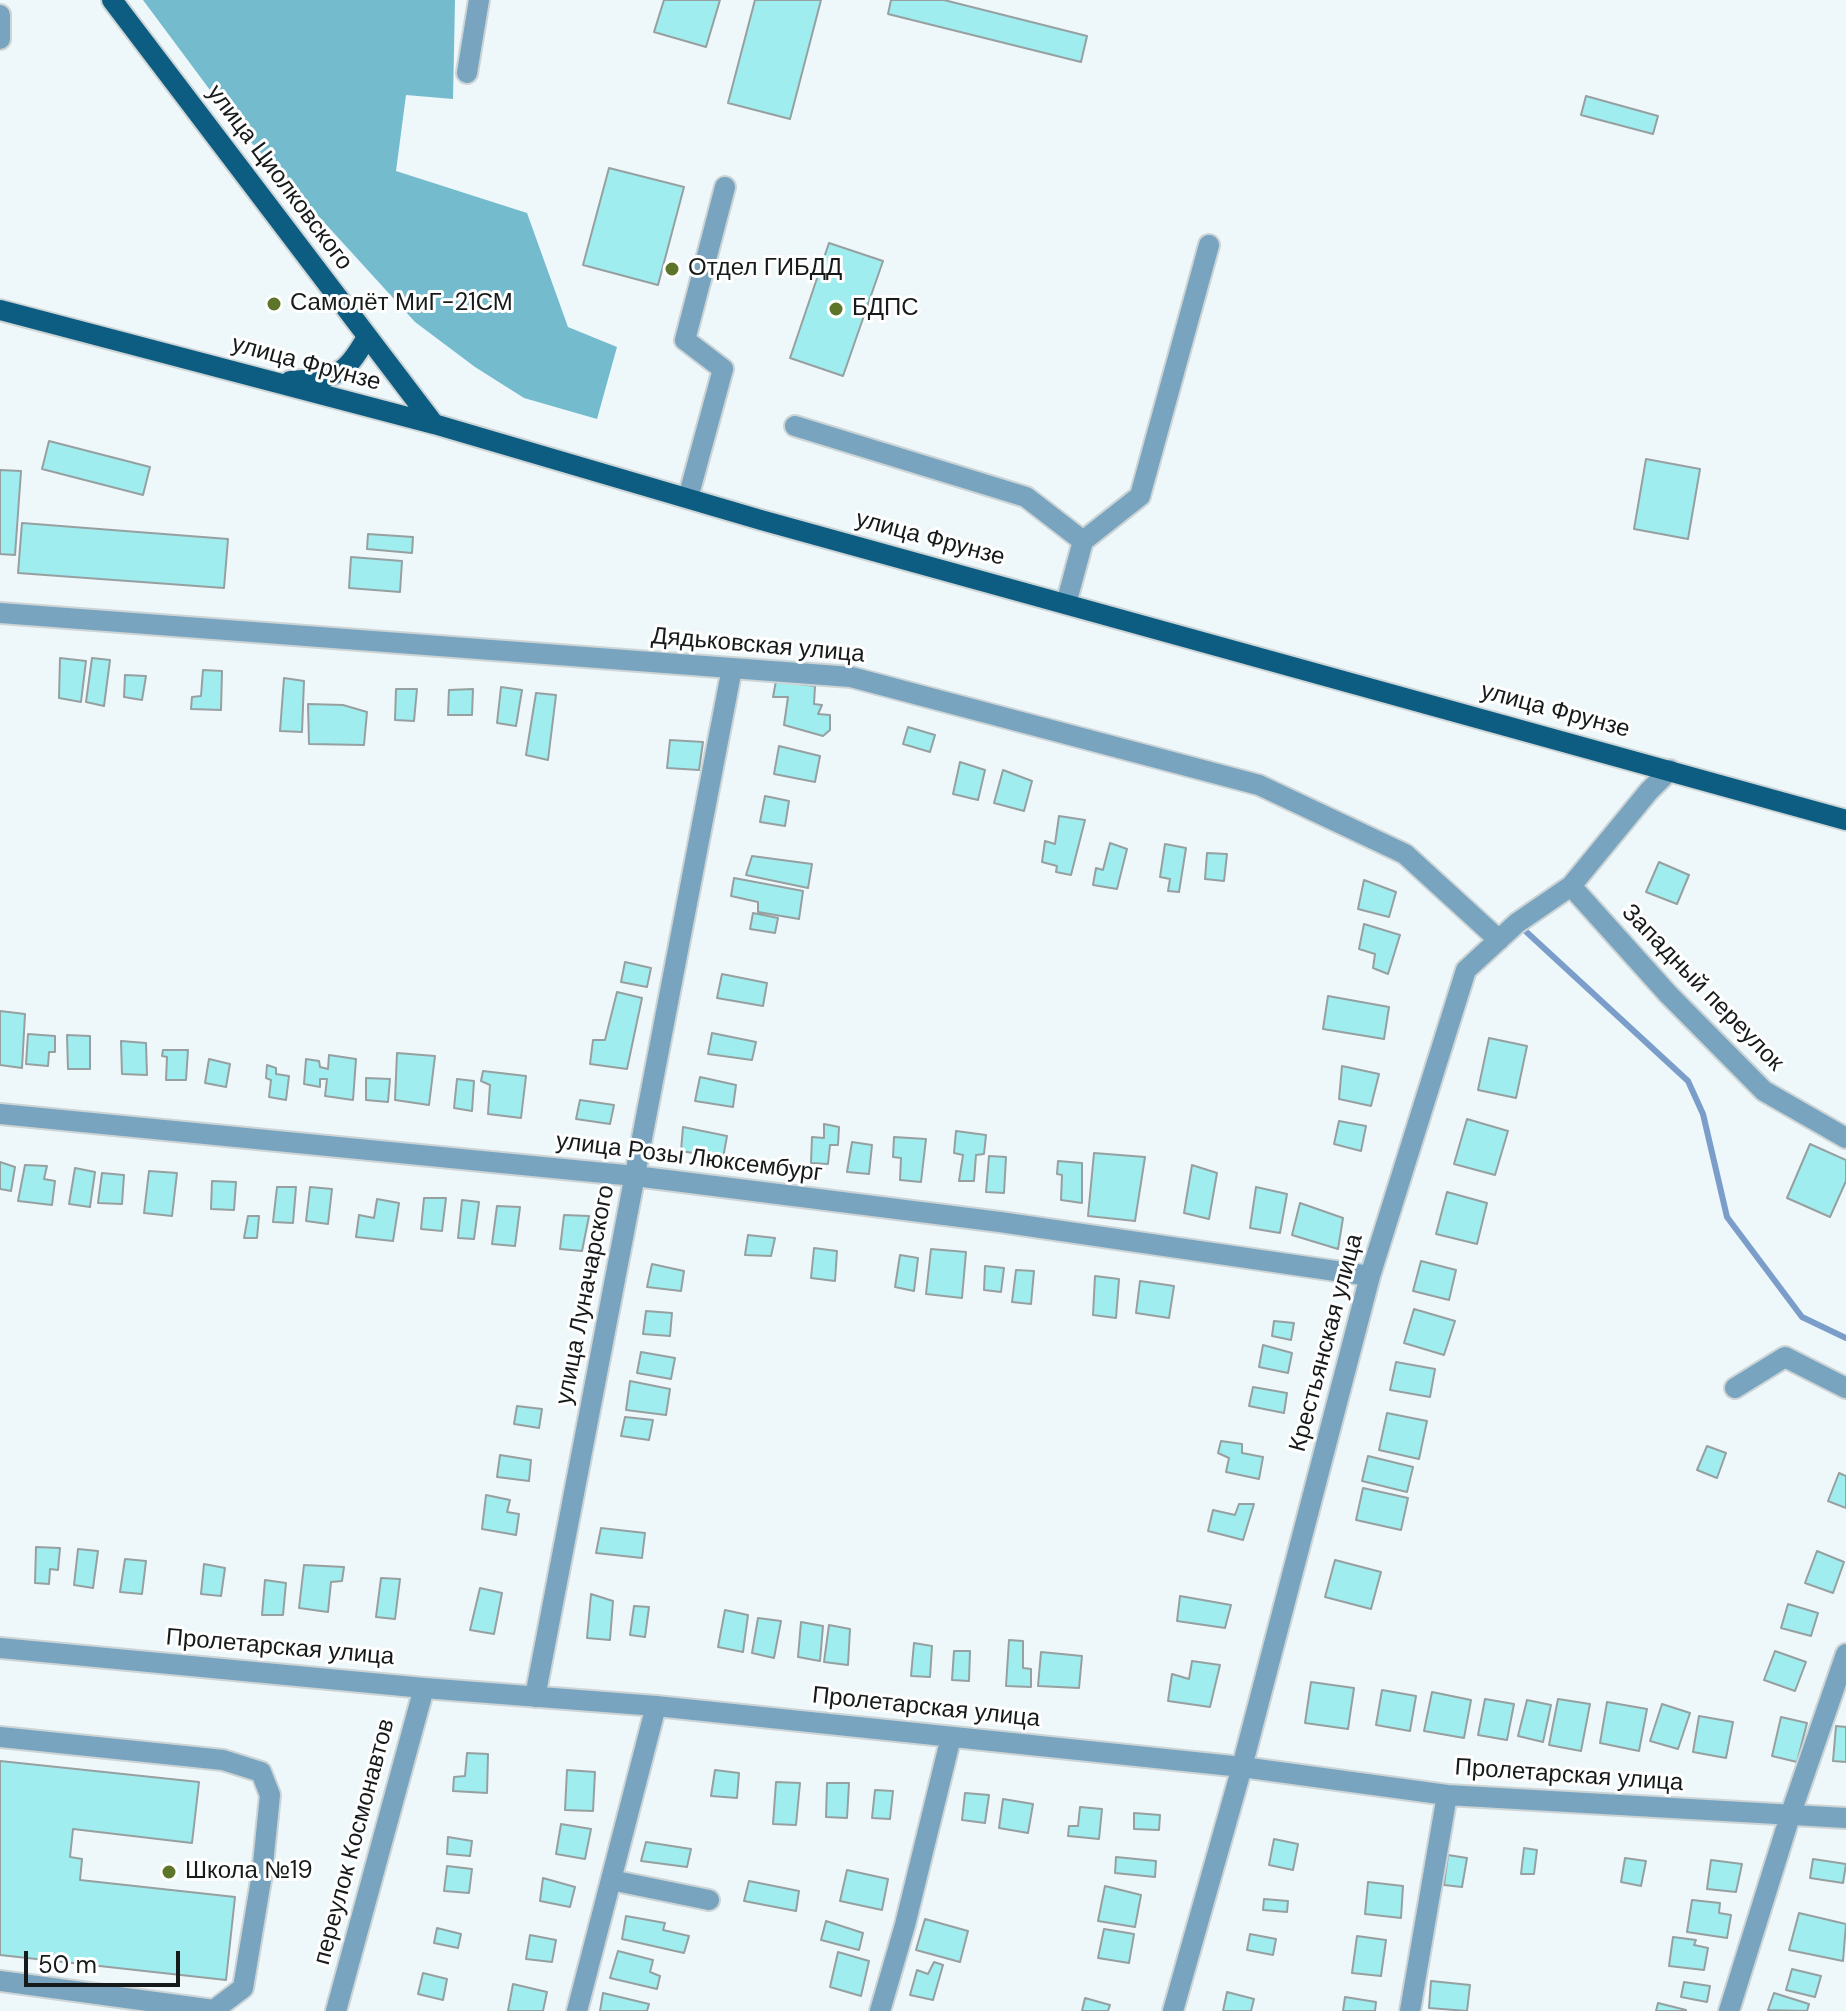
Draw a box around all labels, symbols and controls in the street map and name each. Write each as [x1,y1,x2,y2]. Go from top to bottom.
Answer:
street label: улица Циолковского [200,80,358,276]
place label: Отдел ГИБДД [688,255,842,283]
marker: Отдел ГИБДД [663,260,681,278]
place label: Самолёт МиГ-21СМ [290,290,513,318]
marker: Самолёт МиГ-21СМ [265,295,283,313]
place label: БДПС [852,295,919,323]
marker: БДПС [827,300,845,318]
street label: улица Фрунзе [228,330,384,398]
street label: улица Фрунзе [852,505,1008,573]
street label: Дядьковская улица [650,622,866,670]
street label: улица Фрунзе [1477,677,1633,745]
street label: Западный переулок [1615,899,1789,1077]
street label: улица Розы Люксембург [554,1127,824,1189]
street label: улица Луначарского [551,1183,621,1407]
street label: Крестьянская улица [1284,1231,1370,1455]
street label: Пролетарская улица [165,1624,395,1672]
street label: Пролетарская улица [811,1682,1041,1734]
street label: переулок Космонавтов [308,1716,402,1968]
street label: Пролетарская улица [1454,1754,1684,1798]
place label: Школа №19 [185,1858,313,1886]
marker: Школа №19 [160,1863,178,1881]
scale bar [28,1935,184,1985]
text: 50 m [38,1949,97,1980]

